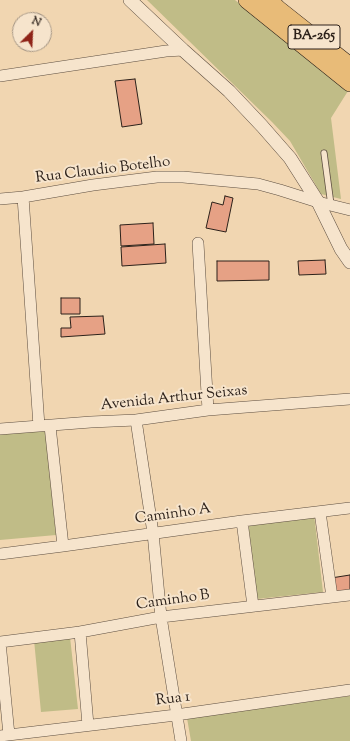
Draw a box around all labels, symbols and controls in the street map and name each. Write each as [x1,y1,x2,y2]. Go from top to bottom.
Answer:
north arrow [12,12,52,52]
text: N [29,13,44,31]
road number: BA-265 [288,25,340,49]
street label: Rua Claudio Botelho [35,154,171,188]
street label: Avenida Arthur Seixas [100,382,248,416]
street label: Caminho A [134,501,212,529]
street label: Caminho B [135,587,211,615]
street label: Rua 1 [155,689,191,711]

